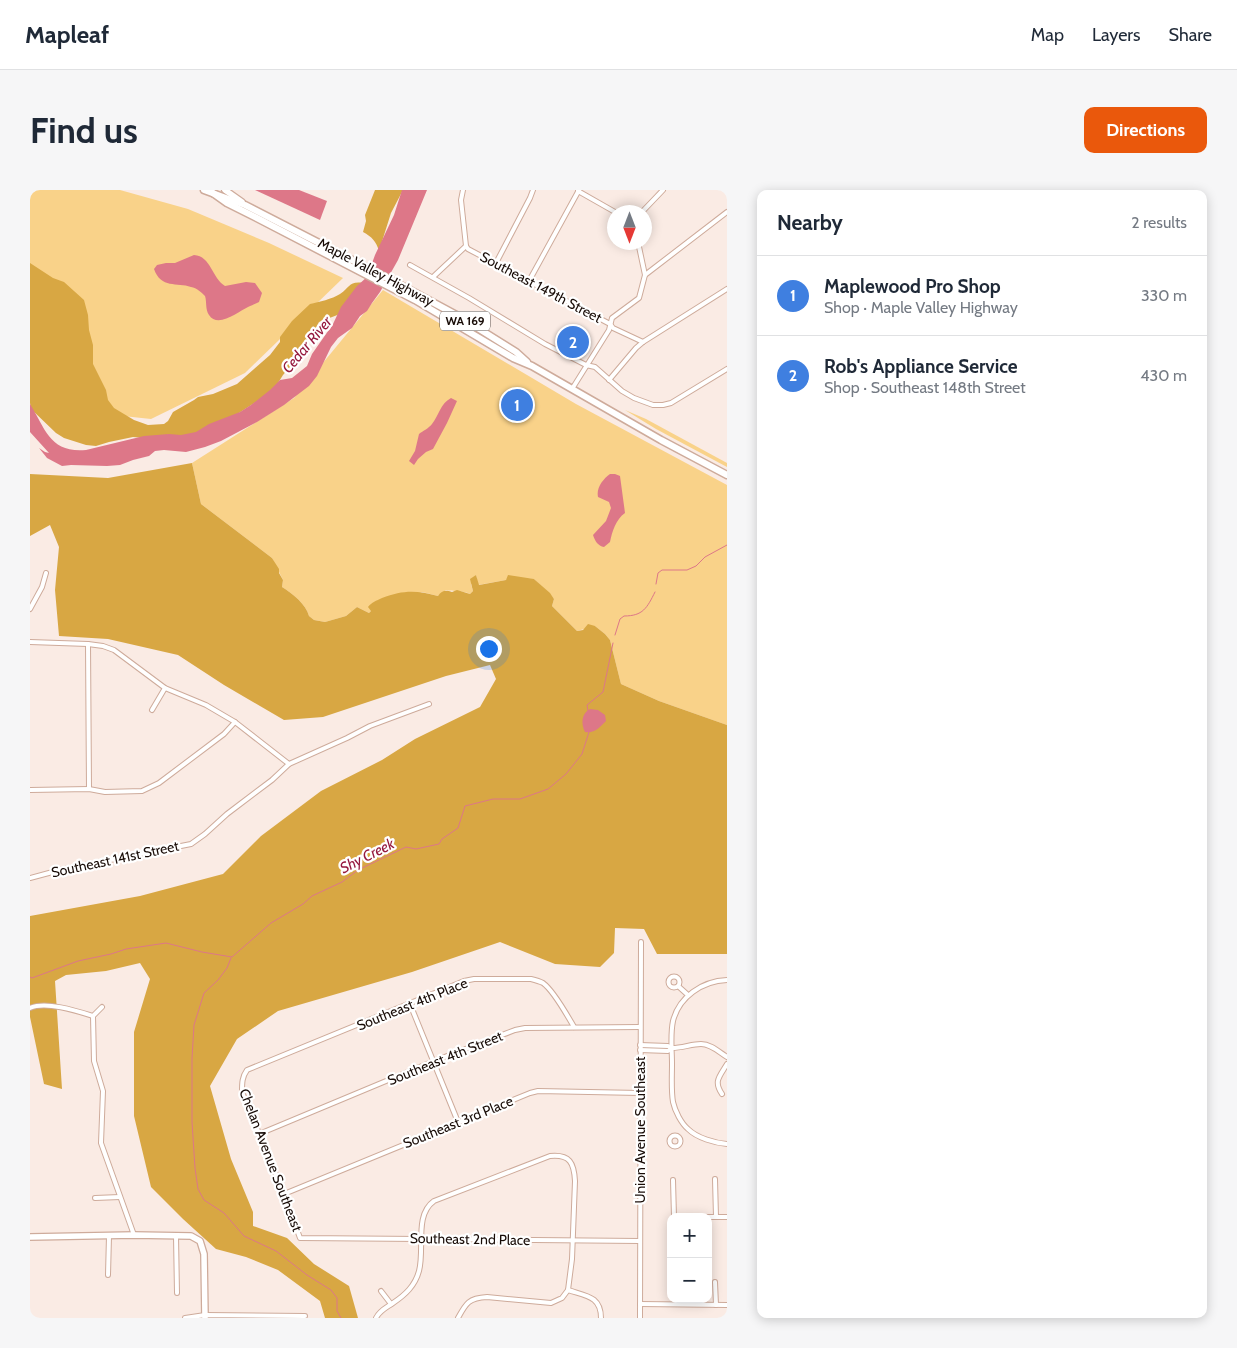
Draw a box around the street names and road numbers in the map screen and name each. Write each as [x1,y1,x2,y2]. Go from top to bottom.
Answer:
street label: Maple Valley Highway [315,234,437,310]
street label: Southeast 149th Street [477,247,605,327]
road number: WA 169 [440,312,490,330]
street label: Southeast 141st Street [50,837,181,881]
street label: Southeast 4th Place [354,974,470,1034]
street label: Southeast 4th Street [385,1027,505,1089]
street label: Union Avenue Southeast [631,1056,649,1203]
street label: Chelan Avenue Southeast [235,1086,307,1234]
street label: Southeast 3rd Place [400,1092,516,1152]
street label: Southeast 2nd Place [410,1229,530,1249]

